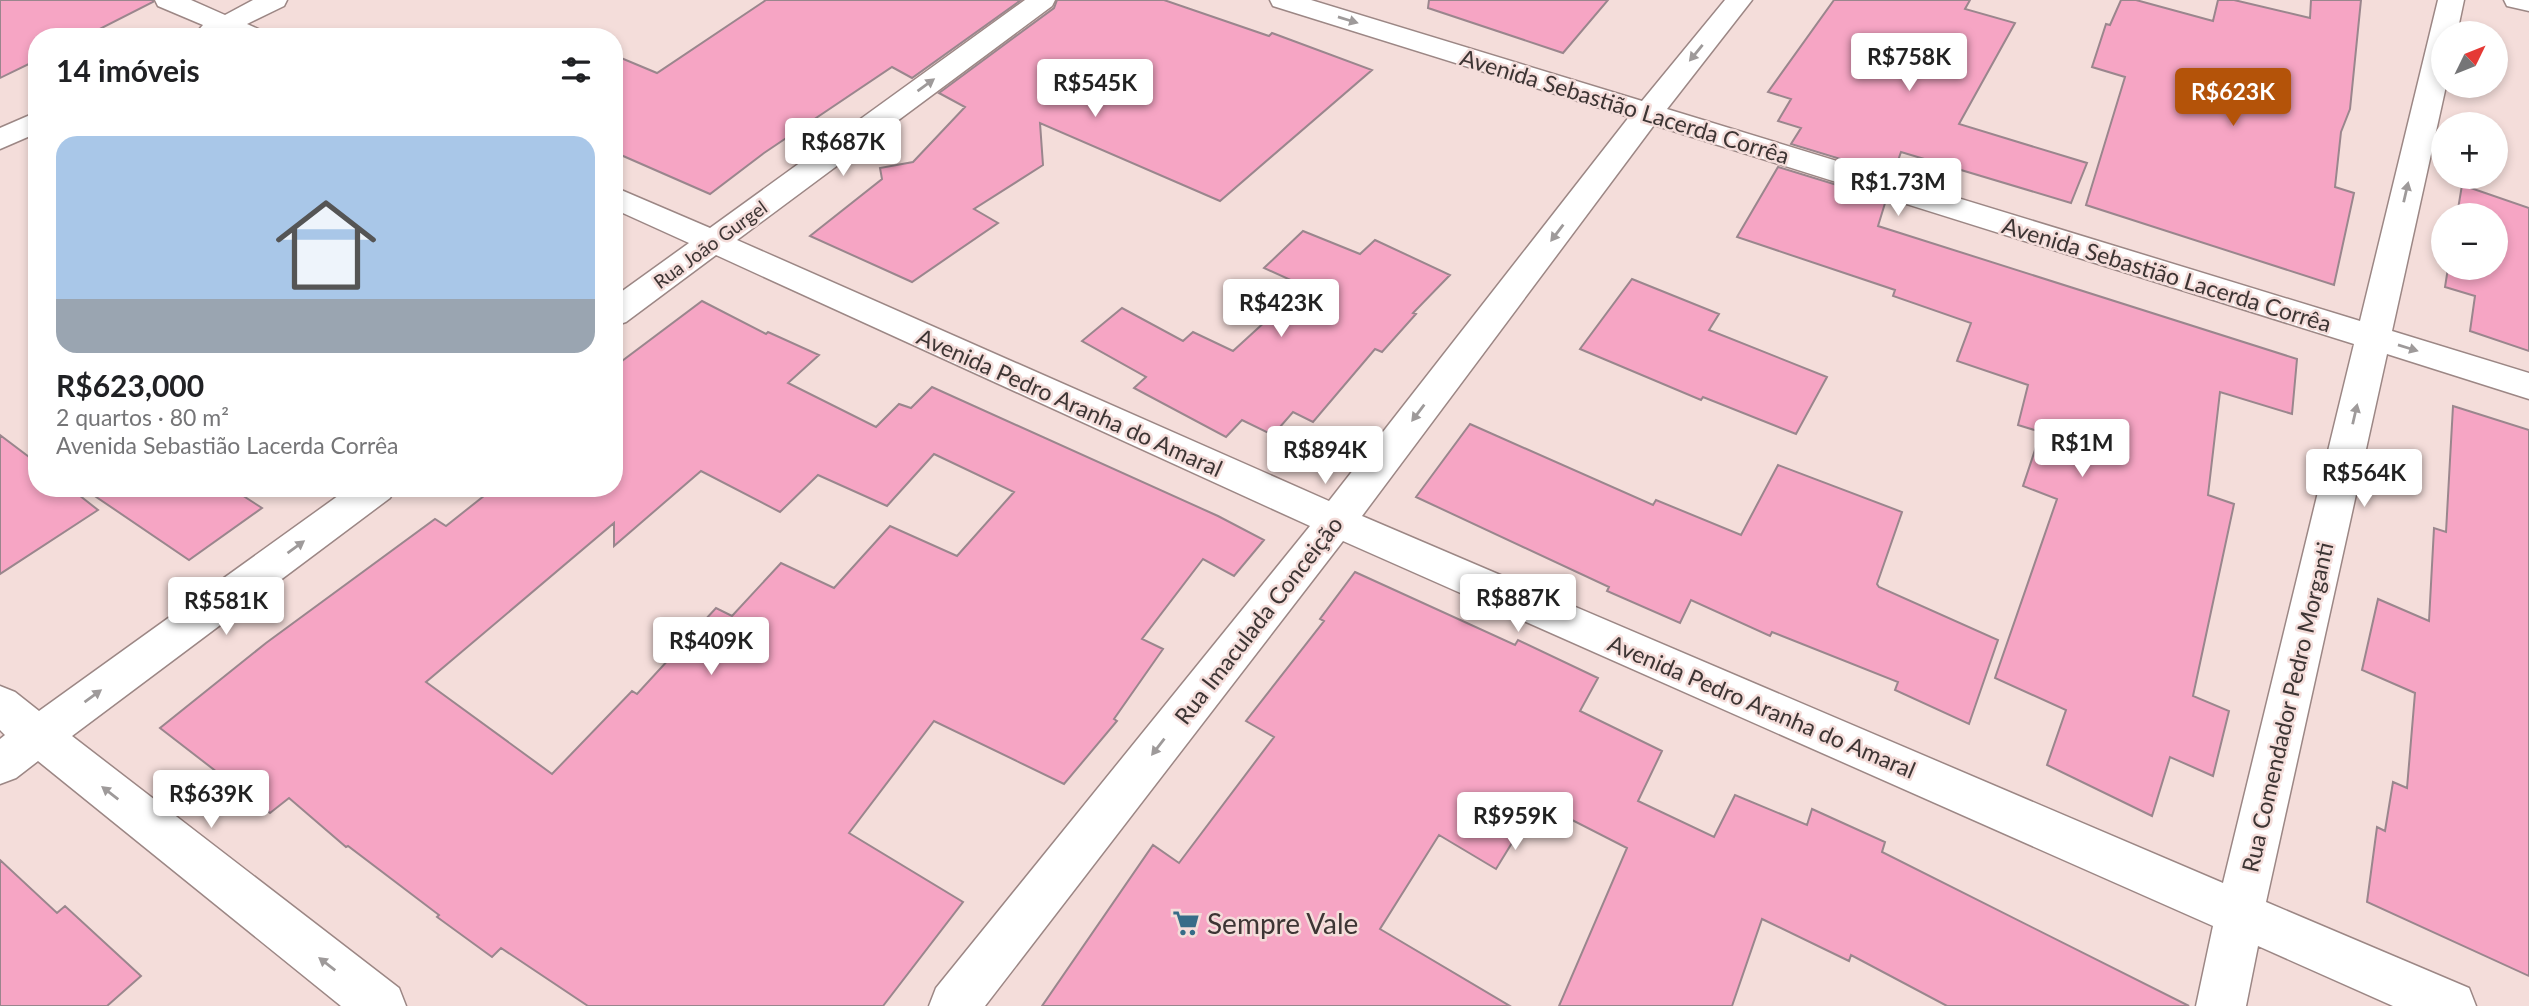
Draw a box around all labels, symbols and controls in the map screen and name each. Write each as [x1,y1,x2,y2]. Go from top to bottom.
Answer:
one-way arrow [1338,15,1359,26]
north arrow [2431,21,2508,98]
map controls [2431,21,2508,280]
pin: R$758K [1852,34,1966,93]
text: R$758K [1867,42,1951,70]
street label: Avenida Sebastião Lacerda Corrêa [1457,43,1793,169]
one-way arrow [1689,44,1704,62]
icon: filters [557,51,595,89]
text: 14 imóveis [56,52,200,88]
pin: R$545K [1038,60,1152,119]
text: R$545K [1053,68,1137,96]
pin: R$623K [2176,68,2290,128]
text: R$623K [2191,77,2275,105]
one-way arrow [917,78,935,92]
button: + [2431,112,2508,189]
pin: R$687K [786,118,900,178]
text: R$687K [801,127,885,155]
pin: R$1.73M [1833,158,1963,218]
text: R$1.73M [1850,167,1946,195]
one-way arrow [2401,181,2412,203]
icon: home [263,182,389,308]
street label: Rua João Gurgel [649,195,771,293]
button: − [2431,203,2508,280]
street label: Avenida Sebastião Lacerda Corrêa [1999,211,2335,337]
one-way arrow [1550,224,1564,242]
pin: R$423K [1224,280,1338,339]
text: R$423K [1239,288,1323,316]
street label: Avenida Pedro Aranha do Amaral [913,322,1227,482]
one-way arrow [2398,344,2419,354]
text: R$623,000 [56,367,204,403]
text: 2 quartos · 80 m² [56,403,229,431]
one-way arrow [2350,403,2361,425]
one-way arrow [1411,404,1426,422]
pin: R$1M [2041,420,2123,479]
pin: R$894K [1268,426,1382,486]
text: R$1M [2050,428,2114,456]
text: Avenida Sebastião Lacerda Corrêa [56,431,399,459]
text: R$894K [1283,435,1367,463]
pin: R$564K [2307,449,2421,509]
text: R$564K [2322,458,2406,486]
street label: Rua Imaculada Conceição [1168,510,1348,730]
street label: Rua Comendador Pedro Morganti [2235,539,2339,875]
one-way arrow [287,540,306,554]
pin: R$887K [1461,574,1575,634]
pin: R$581K [169,578,283,637]
text: R$887K [1476,583,1560,611]
text: R$581K [184,586,268,614]
pin: R$409K [654,618,768,677]
text: R$409K [669,626,753,654]
street label: Avenida Pedro Aranha do Amaral [1604,628,1920,784]
one-way arrow [84,689,102,703]
one-way arrow [1151,739,1166,756]
pin: R$639K [154,770,268,830]
text: R$639K [169,779,253,807]
one-way arrow [101,785,119,800]
pin: R$959K [1458,792,1572,852]
text: R$959K [1473,801,1557,829]
place label: Sempre Vale [1207,906,1358,940]
supermarket icon: Sempre Vale [1171,908,1201,938]
one-way arrow [318,957,336,971]

